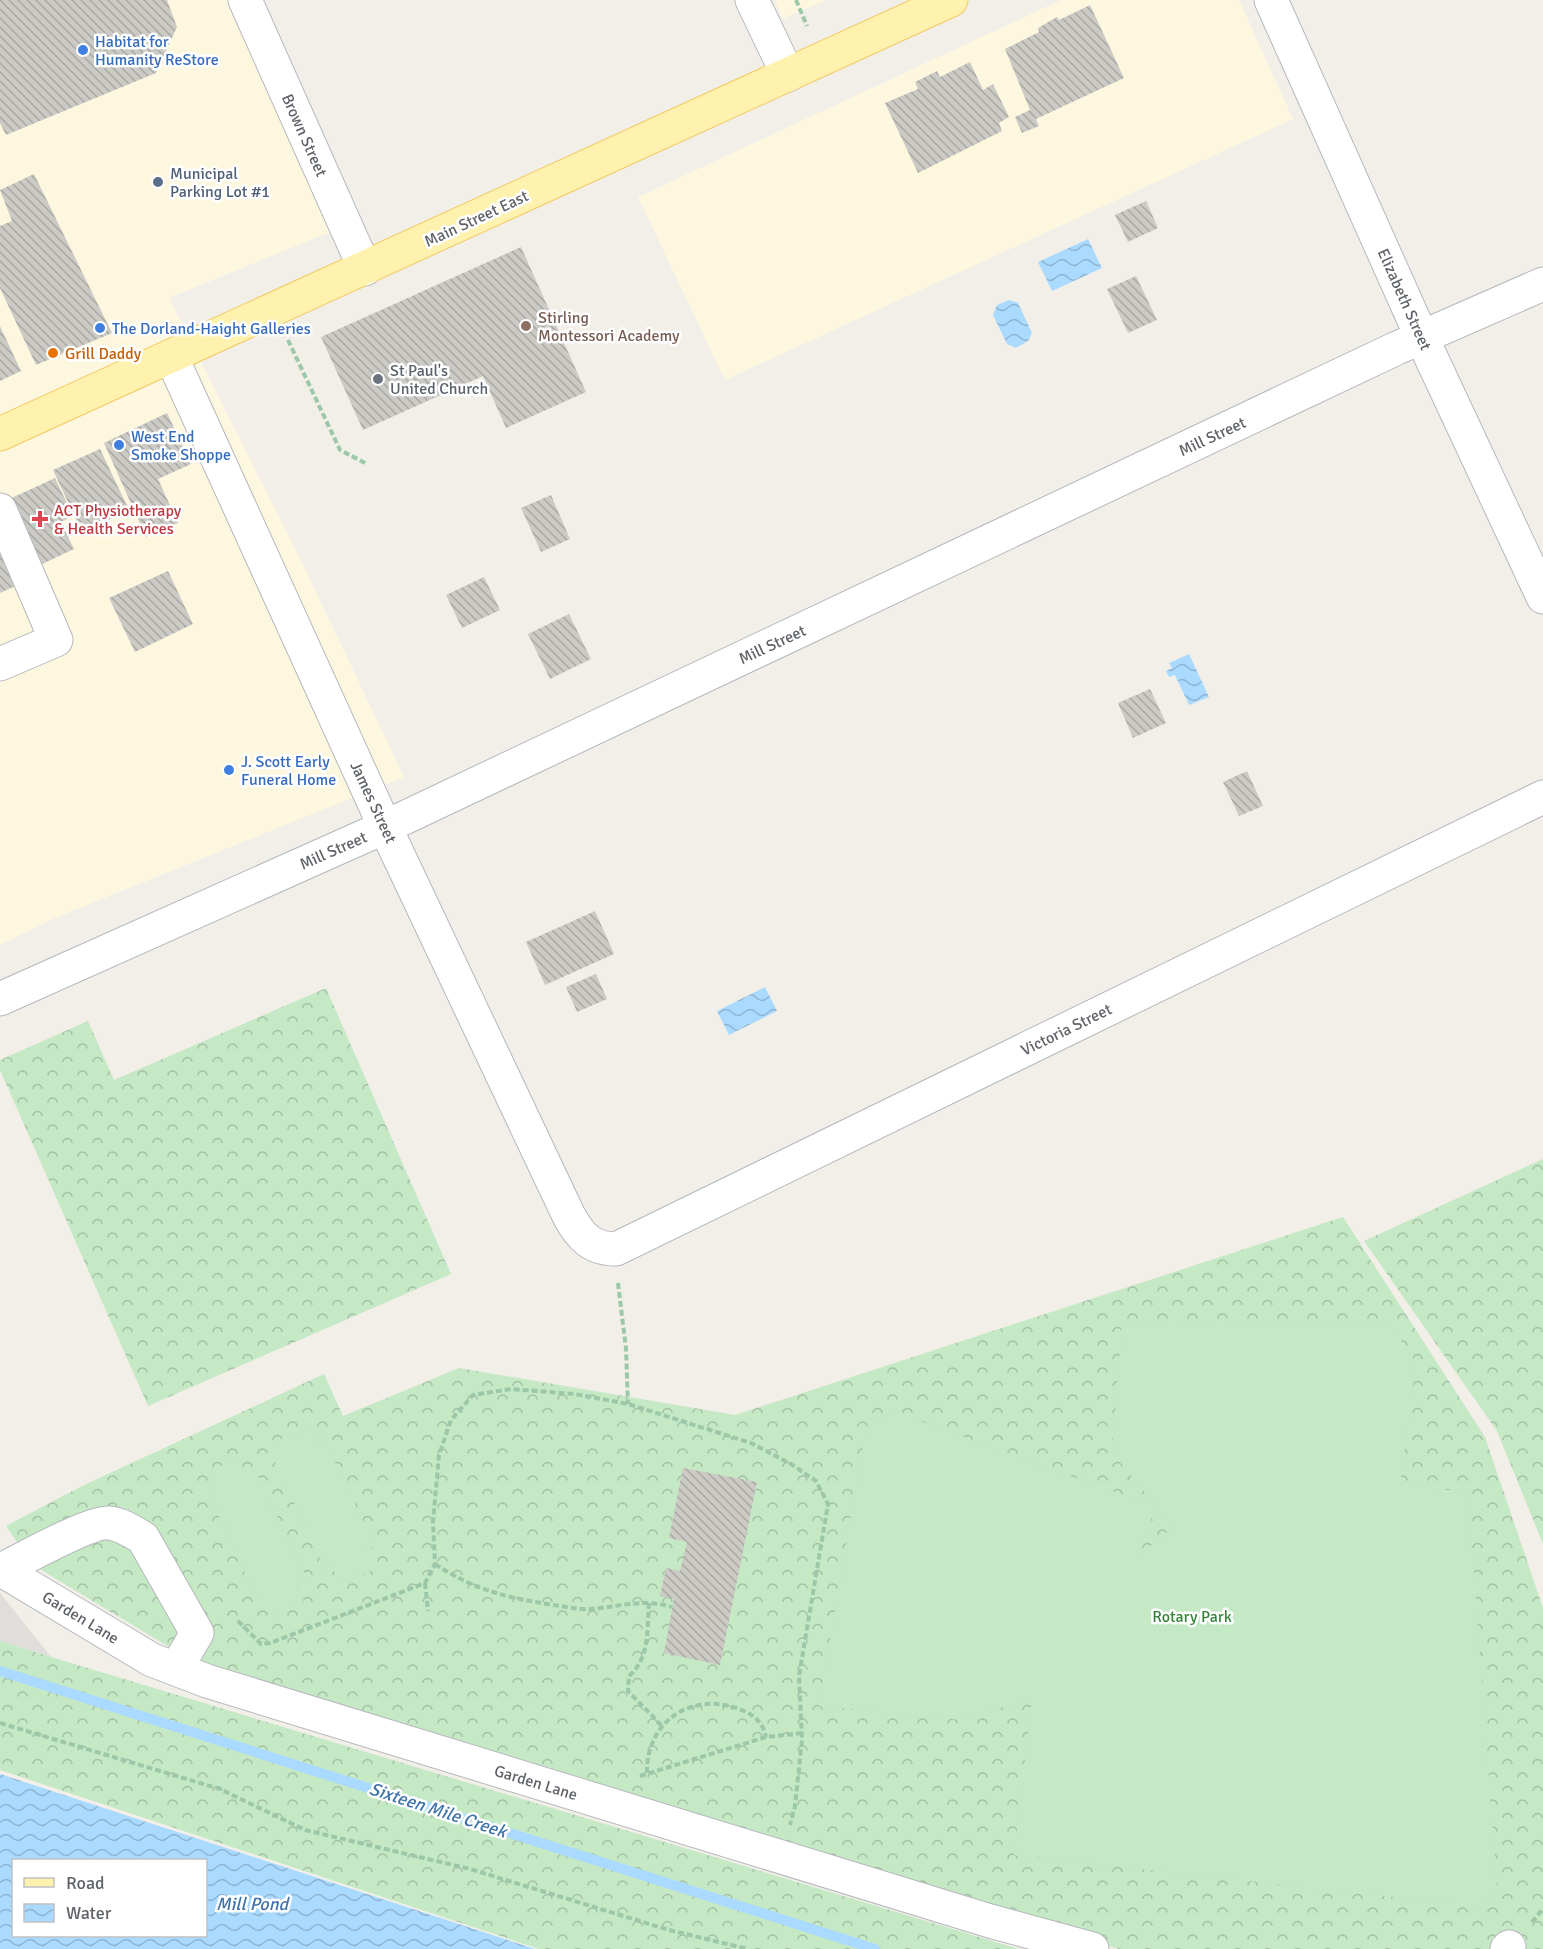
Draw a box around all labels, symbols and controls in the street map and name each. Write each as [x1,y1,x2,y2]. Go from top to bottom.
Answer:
place label: Habitat for Humanity ReStore [95,32,219,70]
marker: Habitat for Humanity ReStore [76,43,90,57]
street label: Brown Street [277,91,331,180]
place label: Municipal Parking Lot #1 [170,164,270,202]
marker: Municipal Parking Lot #1 [151,175,165,189]
street label: Main Street East [421,186,532,252]
street label: Elizabeth Street [1373,245,1436,354]
place label: Stirling Montessori Academy [538,308,680,346]
place label: The Dorland-Haight Galleries [112,319,311,339]
marker: Stirling Montessori Academy [519,319,533,333]
marker: The Dorland-Haight Galleries [93,321,107,335]
place label: Grill Daddy [65,344,142,364]
marker: Grill Daddy [46,346,60,360]
place label: St Paul's United Church [390,361,488,399]
marker: St Paul's United Church [371,372,385,386]
street label: Mill Street [1176,413,1249,461]
place label: West End Smoke Shoppe [131,427,231,465]
marker: West End Smoke Shoppe [112,438,126,452]
place label: ACT Physiotherapy & Health Services [54,501,182,539]
marker: ACT Physiotherapy & Health Services [31,510,49,528]
street label: Mill Street [736,621,809,669]
place label: J. Scott Early Funeral Home [241,752,336,790]
street label: James Street [345,758,401,847]
marker: J. Scott Early Funeral Home [222,763,236,777]
street label: Mill Street [297,827,371,875]
street label: Victoria Street [1018,999,1116,1061]
street label: Garden Lane [39,1587,122,1649]
park label: Rotary Park [1152,1607,1232,1627]
street label: Garden Lane [492,1761,580,1805]
water label: Sixteen Mile Creek [367,1777,511,1843]
legend [12,1859,207,1937]
text: Road [66,1872,105,1894]
water label: Mill Pond [216,1893,291,1915]
text: Water [66,1902,112,1924]

